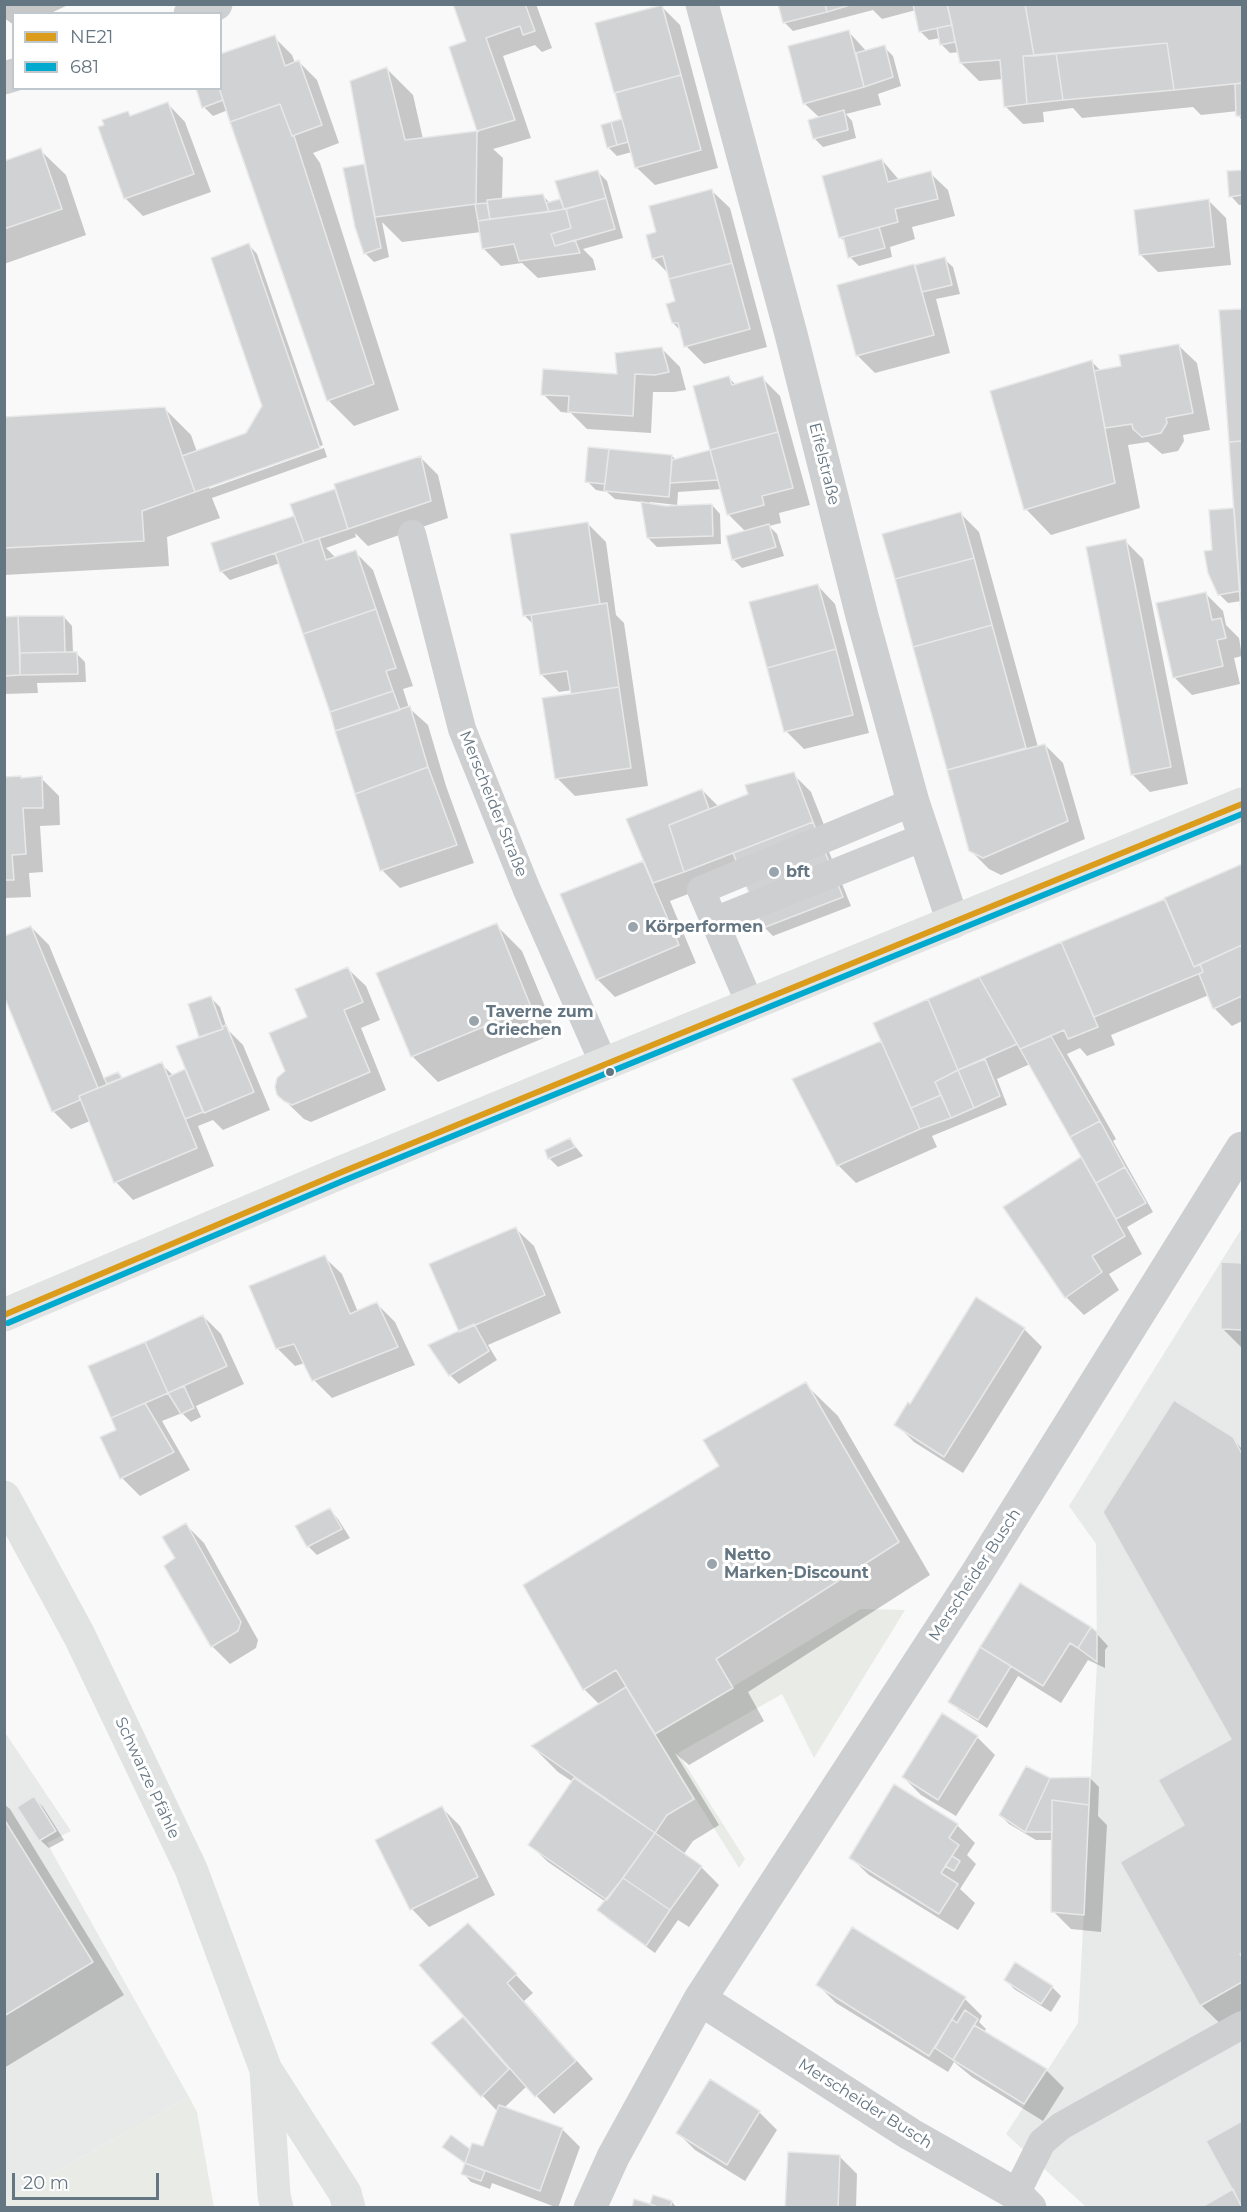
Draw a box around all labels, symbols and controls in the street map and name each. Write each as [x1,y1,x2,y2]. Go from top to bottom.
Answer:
legend [12,12,222,90]
text: NE21 [70,26,113,48]
text: 681 [70,56,99,78]
street label: Eifelstraße [805,421,843,507]
street label: Merscheider Straße [455,728,531,880]
place label: bft [786,862,810,882]
marker: bft [767,865,781,879]
place label: Körperformen [645,917,763,937]
marker: Körperformen [626,920,640,934]
place label: Taverne zum Griechen [486,1002,594,1040]
marker: Taverne zum Griechen [467,1014,481,1028]
unlabelled marker [604,1066,616,1078]
street label: Merscheider Busch [925,1505,1025,1645]
place label: Netto Marken-Discount [724,1545,869,1583]
marker: Netto Marken-Discount [705,1557,719,1571]
street label: Schwarze Pfähle [110,1714,184,1842]
street label: Merscheider Busch [795,2055,935,2153]
scale bar [15,2161,162,2199]
text: 20 m [23,2172,69,2194]

